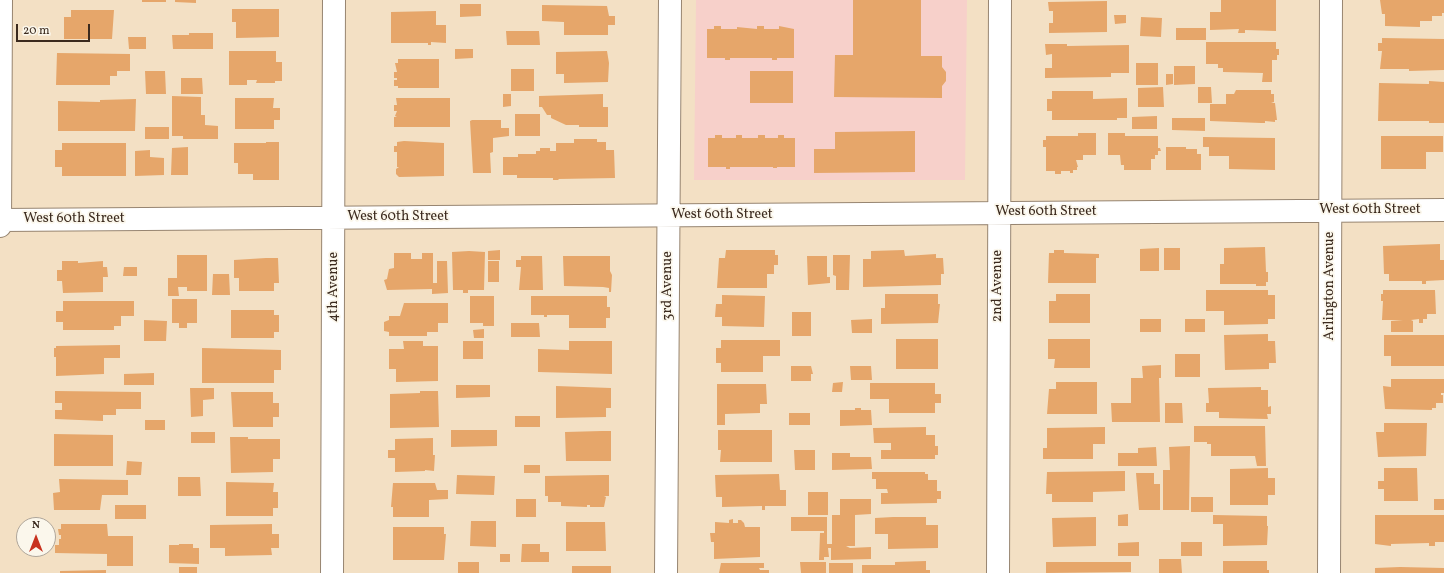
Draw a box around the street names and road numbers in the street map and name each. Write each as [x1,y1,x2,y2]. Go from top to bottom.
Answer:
street label: West 60th Street [1319,202,1421,218]
street label: West 60th Street [995,204,1097,220]
street label: West 60th Street [671,207,773,223]
street label: West 60th Street [347,209,449,225]
street label: West 60th Street [23,211,125,227]
street label: Arlington Avenue [1322,232,1338,340]
street label: 2nd Avenue [990,250,1006,322]
street label: 3rd Avenue [660,251,676,321]
street label: 4th Avenue [326,252,342,322]

